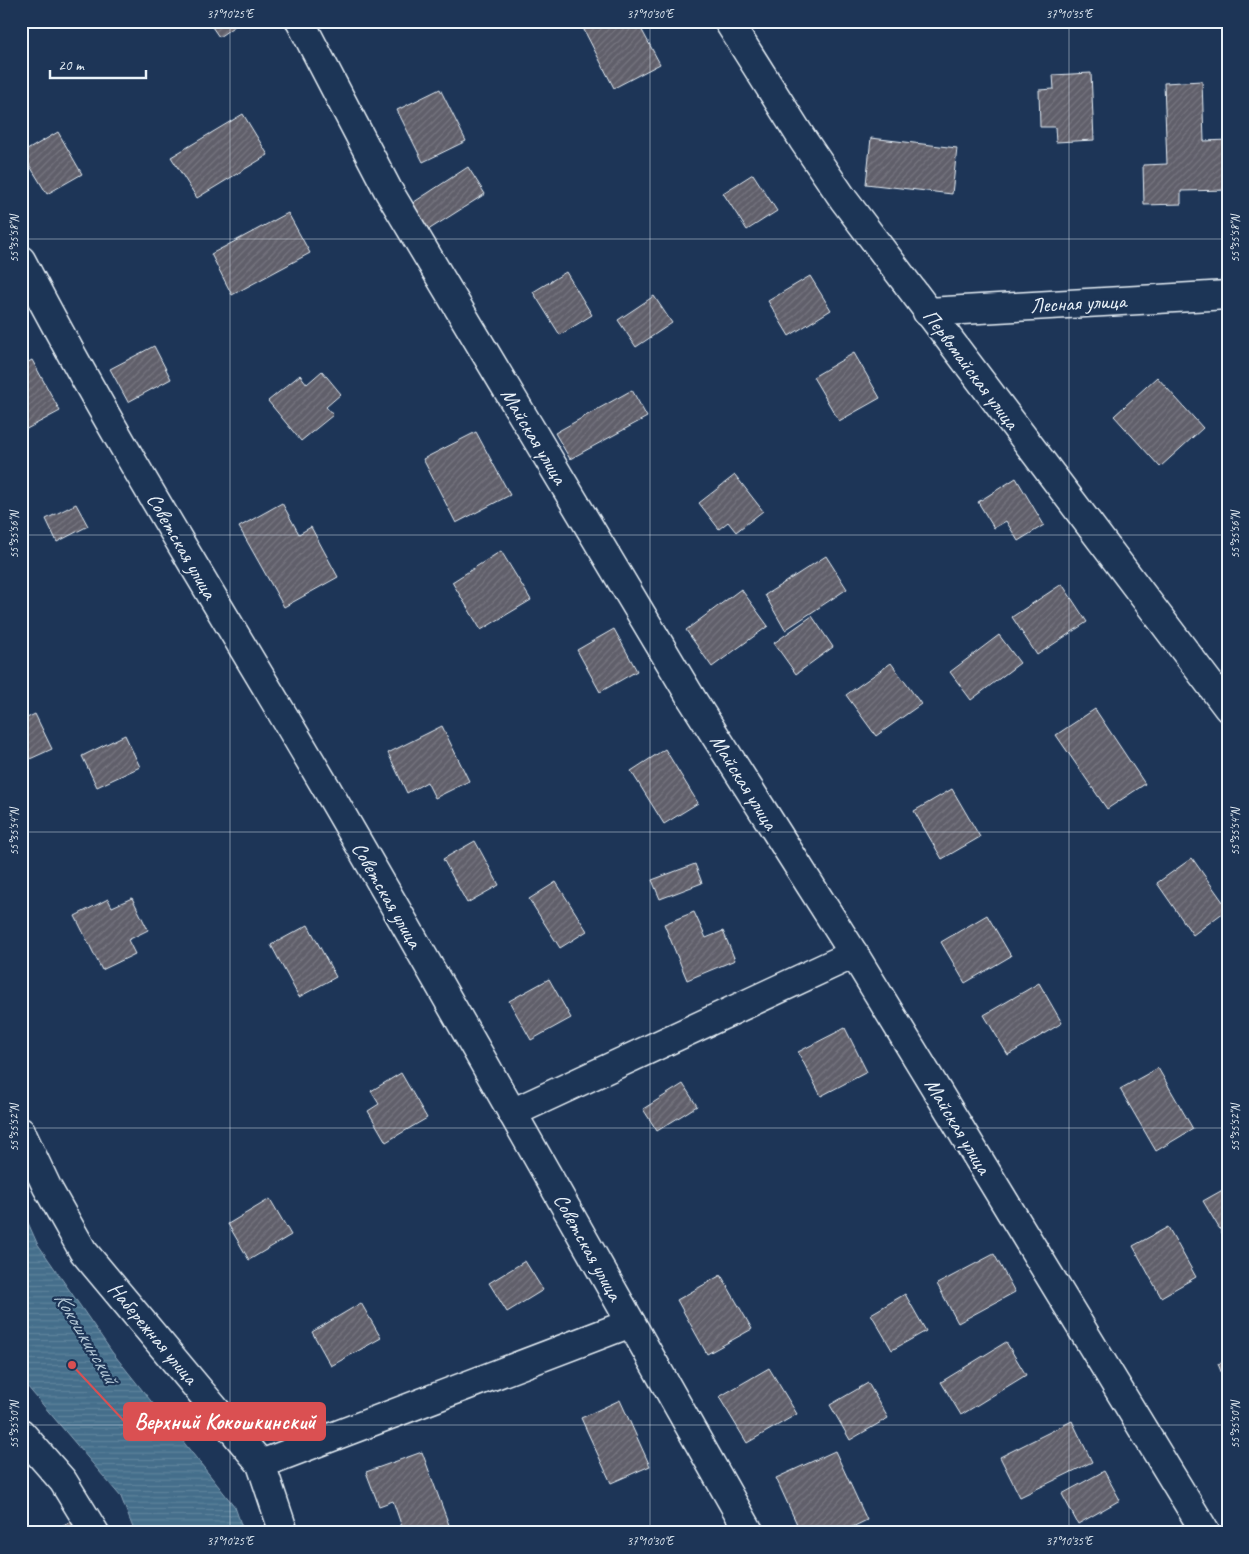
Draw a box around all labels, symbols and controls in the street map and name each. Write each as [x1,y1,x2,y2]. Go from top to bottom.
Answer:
text: 37°10'25"E [207,6,255,22]
text: 37°10'30"E [627,6,675,22]
text: 37°10'35"E [1046,6,1094,22]
scale bar [50,48,146,80]
text: 20 m [58,56,85,75]
text: 55°35'58"N [6,214,22,263]
text: 55°35'58"N [1227,214,1243,263]
street label: Лесная улица [1029,287,1129,318]
street label: Первомайская улица [917,304,1026,436]
street label: Майская улица [495,383,574,490]
street label: Советская улица [141,488,224,605]
text: 55°35'56"N [6,510,22,559]
text: 55°35'56"N [1227,510,1243,559]
street label: Майская улица [704,729,784,836]
text: 55°35'54"N [6,807,22,856]
text: 55°35'54"N [1227,807,1243,856]
street label: Советская улица [346,837,429,954]
street label: Майская улица [919,1073,998,1180]
text: 55°35'52"N [6,1103,22,1152]
text: 55°35'52"N [1227,1103,1243,1152]
street label: Советская улица [548,1189,629,1307]
street label: Набережная улица [103,1276,204,1391]
water label: Кокошкинский [48,1286,127,1393]
text: 55°35'50"N [6,1400,22,1449]
text: 55°35'50"N [1227,1400,1243,1449]
callout: Верхний Кокошкинский [124,1403,325,1440]
text: Верхний Кокошкинский [134,1408,317,1436]
text: 37°10'25"E [207,1533,255,1549]
text: 37°10'30"E [627,1533,675,1549]
text: 37°10'35"E [1046,1533,1094,1549]

